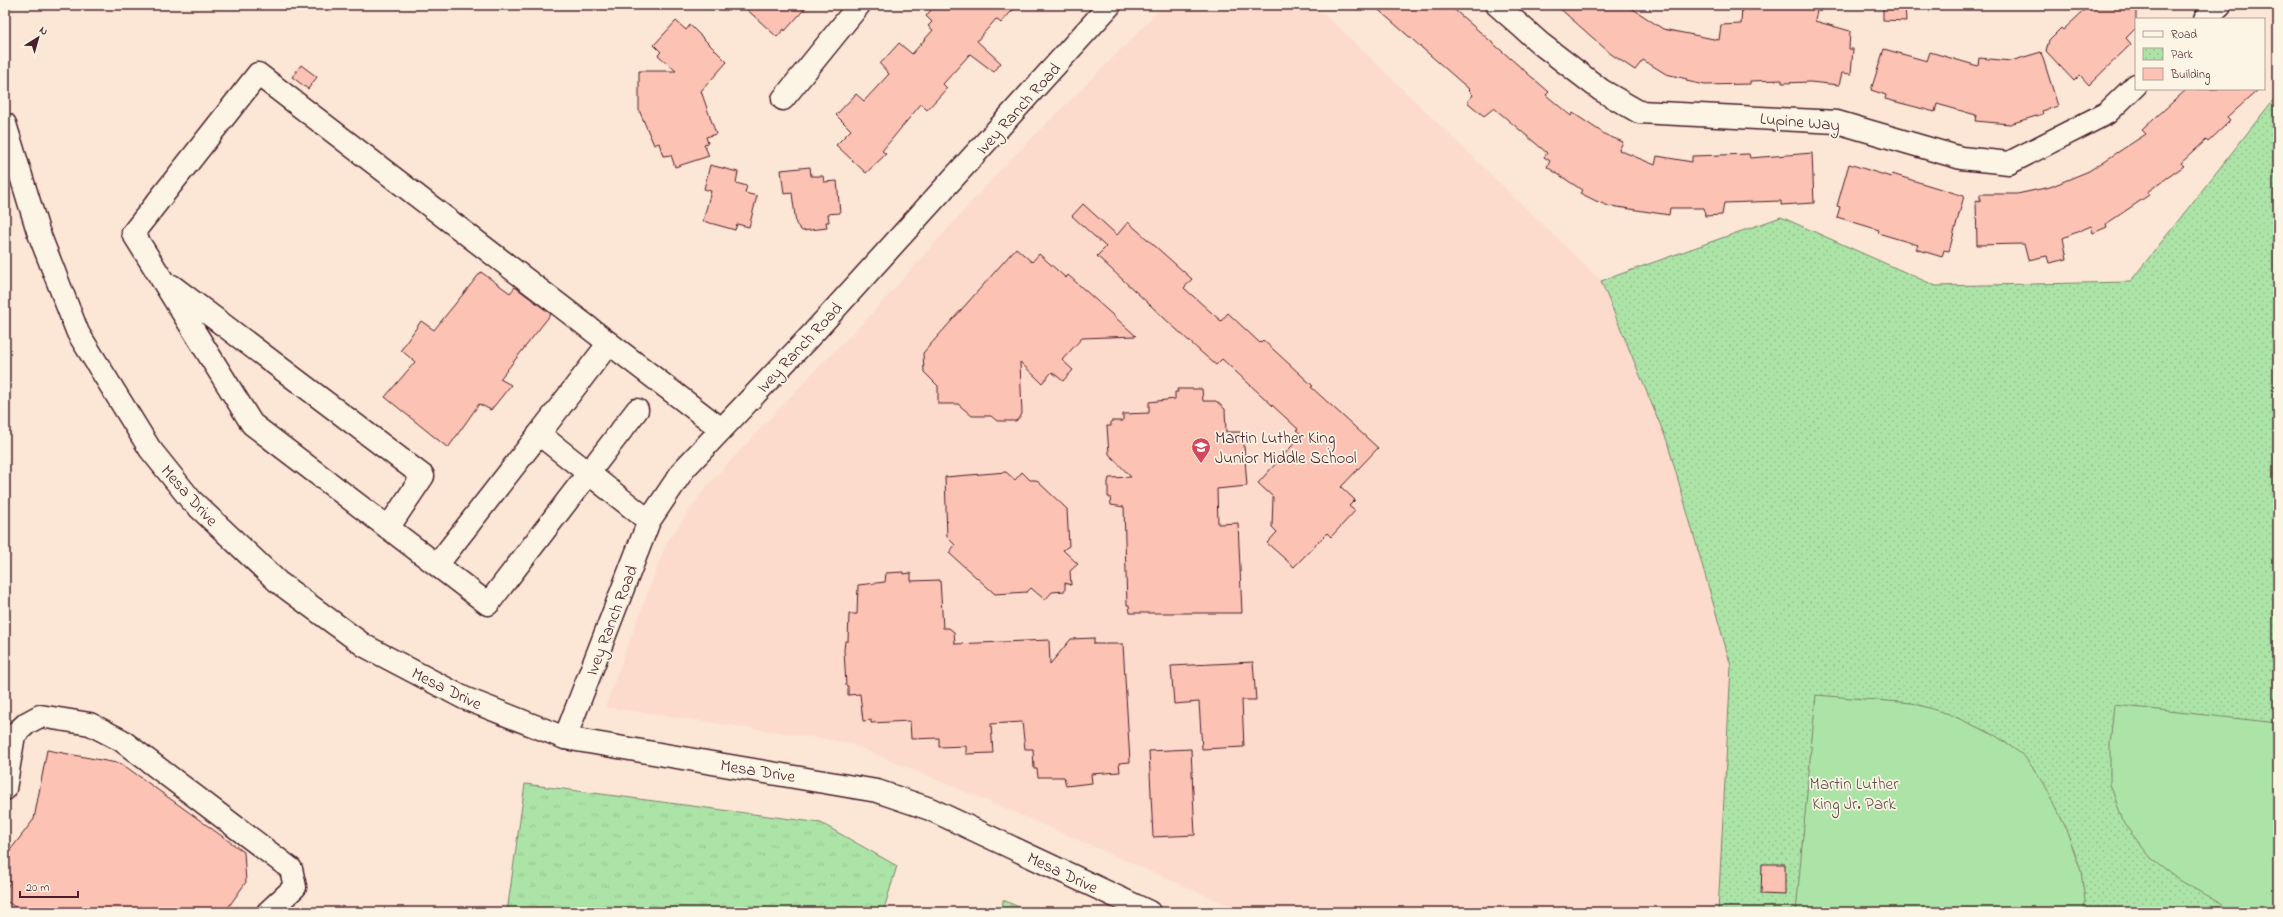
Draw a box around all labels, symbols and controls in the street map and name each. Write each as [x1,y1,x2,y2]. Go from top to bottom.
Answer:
north arrow [18,18,58,58]
legend [2135,18,2265,90]
text: N [36,22,51,39]
text: Road [2171,26,2197,44]
text: Park [2171,46,2193,64]
street label: Ivey Ranch Road [971,57,1068,161]
text: Building [2170,66,2210,85]
street label: Lupine Way [1759,107,1841,139]
street label: Ivey Ranch Road [751,297,850,400]
place label: Martin Luther King Junior Middle School [1215,426,1357,471]
school or university icon: Martin Luther King Junior Middle School [1190,436,1212,464]
street label: Mesa Drive [154,460,224,533]
street label: Ivey Ranch Road [580,561,646,680]
street label: Mesa Drive [407,662,486,717]
street label: Mesa Drive [719,753,797,790]
park label: Martin Luther King Jr. Park [1810,772,1899,819]
street label: Mesa Drive [1023,846,1102,901]
scale bar [20,873,78,899]
text: 20 m [26,879,49,897]

